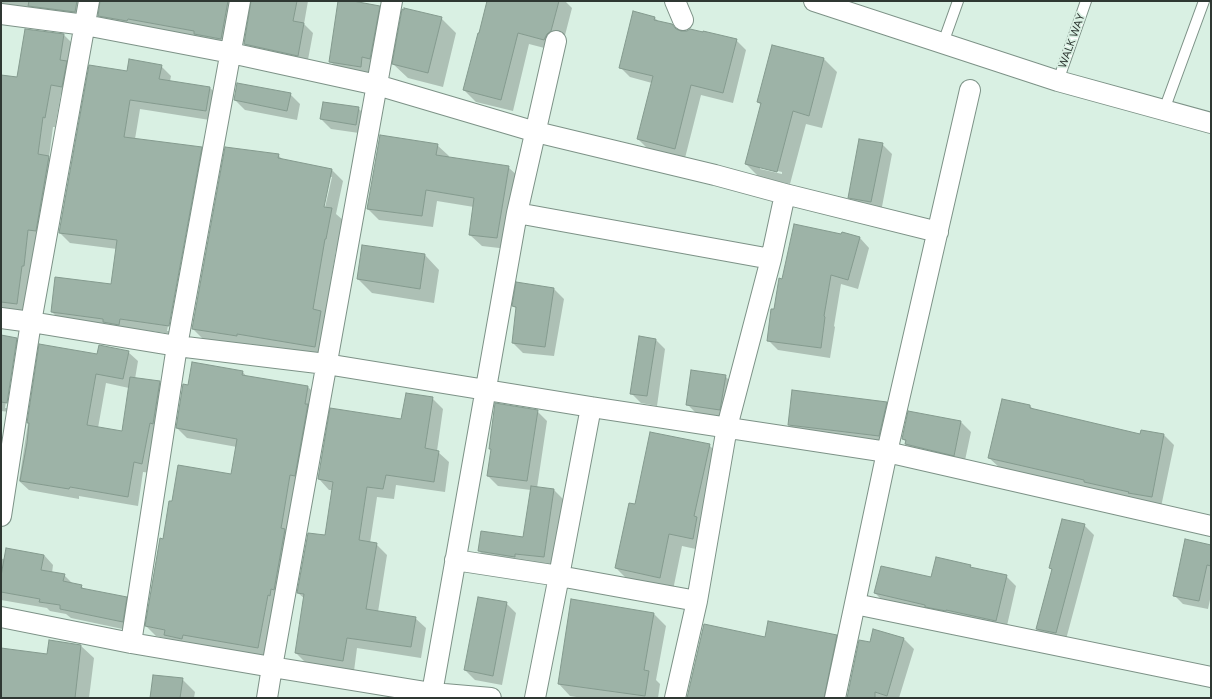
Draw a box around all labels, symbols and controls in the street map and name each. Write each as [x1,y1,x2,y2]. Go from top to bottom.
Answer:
street label: WALK WAY [1056,12,1088,70]

